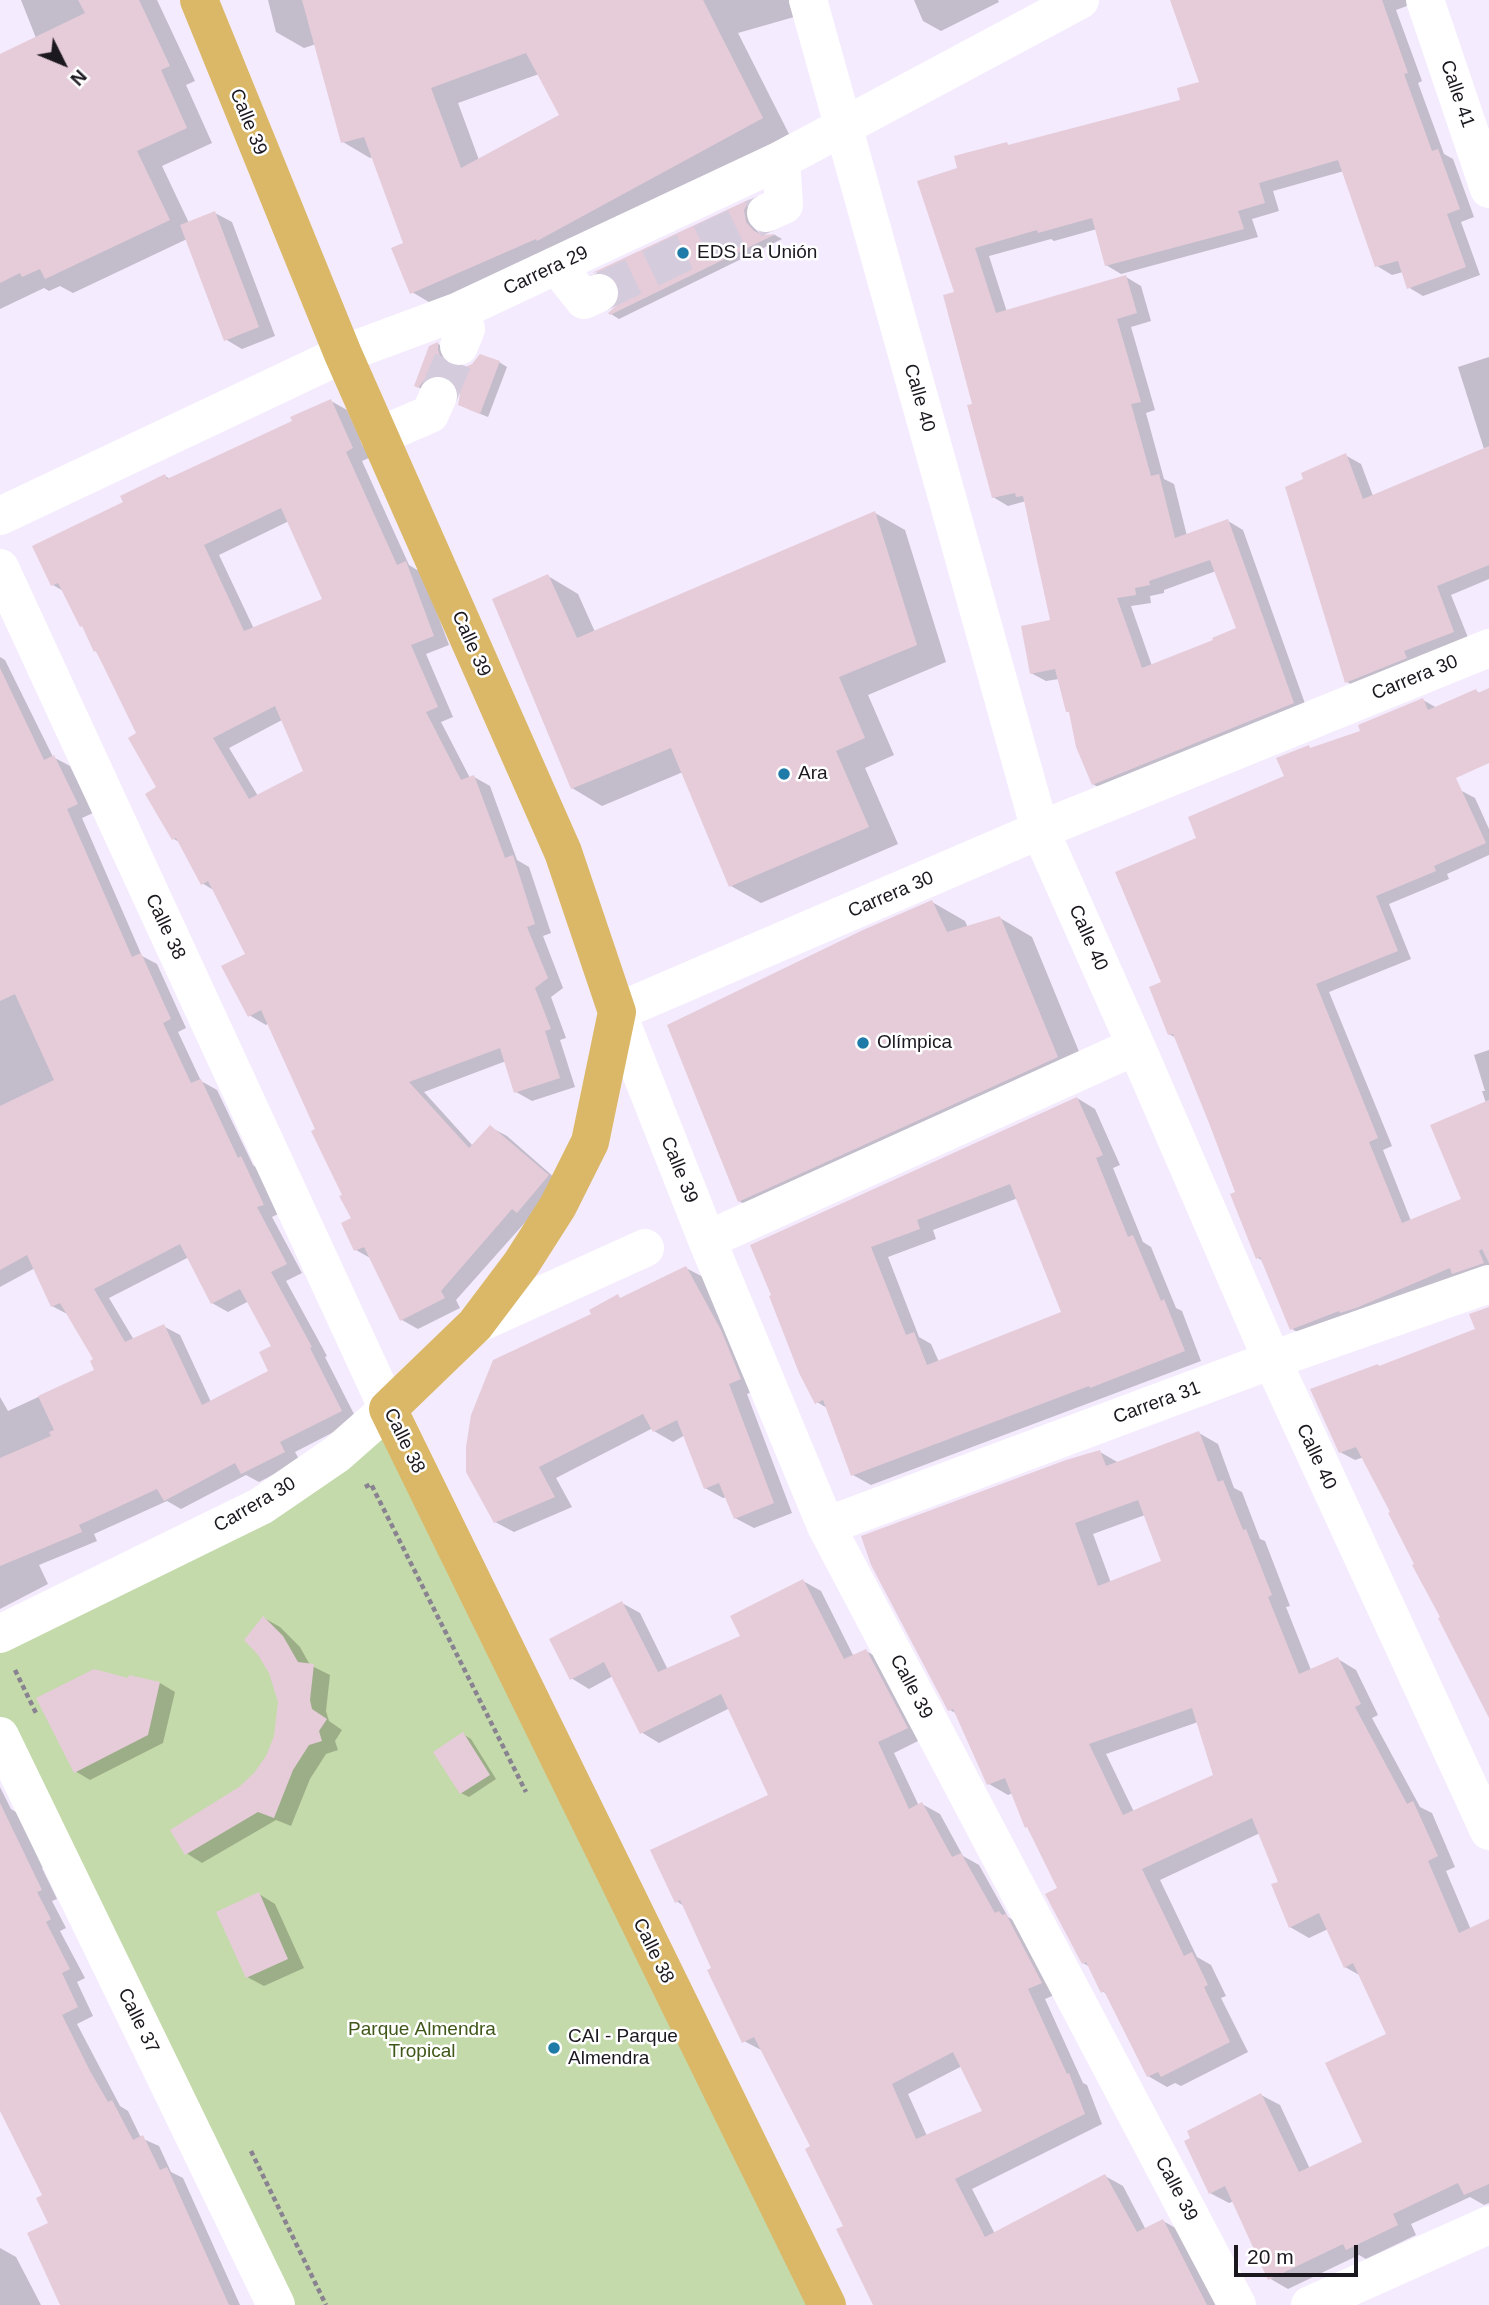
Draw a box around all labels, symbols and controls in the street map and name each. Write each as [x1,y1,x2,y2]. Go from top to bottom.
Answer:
north arrow [28,28,98,98]
street label: Calle 41 [1435,57,1479,131]
text: N [66,65,91,90]
street label: Calle 39 [224,85,272,159]
street label: Carrera 29 [500,241,592,301]
place label: EDS La Unión [697,242,817,264]
marker: EDS La Unión [675,245,691,261]
street label: Calle 40 [898,361,940,435]
street label: Calle 39 [446,608,496,680]
street label: Carrera 30 [1369,650,1461,706]
place label: Ara [798,763,828,785]
marker: Ara [776,766,792,782]
street label: Carrera 30 [845,867,937,923]
street label: Calle 38 [140,891,190,963]
street label: Calle 40 [1063,902,1113,974]
place label: Olímpica [877,1032,952,1054]
marker: Olímpica [855,1035,871,1051]
street label: Calle 39 [655,1133,703,1207]
street label: Carrera 31 [1110,1377,1204,1429]
street label: Calle 38 [378,1405,430,1477]
street label: Calle 40 [1291,1421,1341,1493]
street label: Carrera 30 [210,1472,300,1538]
street label: Calle 39 [885,1651,937,1723]
street label: Calle 38 [627,1915,679,1987]
street label: Calle 37 [112,1985,164,2057]
park label: Parque Almendra Tropical [348,2019,496,2063]
place label: CAI - Parque Almendra [568,2026,678,2070]
marker: CAI - Parque Almendra [546,2040,562,2056]
street label: Calle 39 [1150,2153,1202,2225]
scale bar [1237,2232,1361,2276]
text: 20 m [1247,2245,1294,2268]

